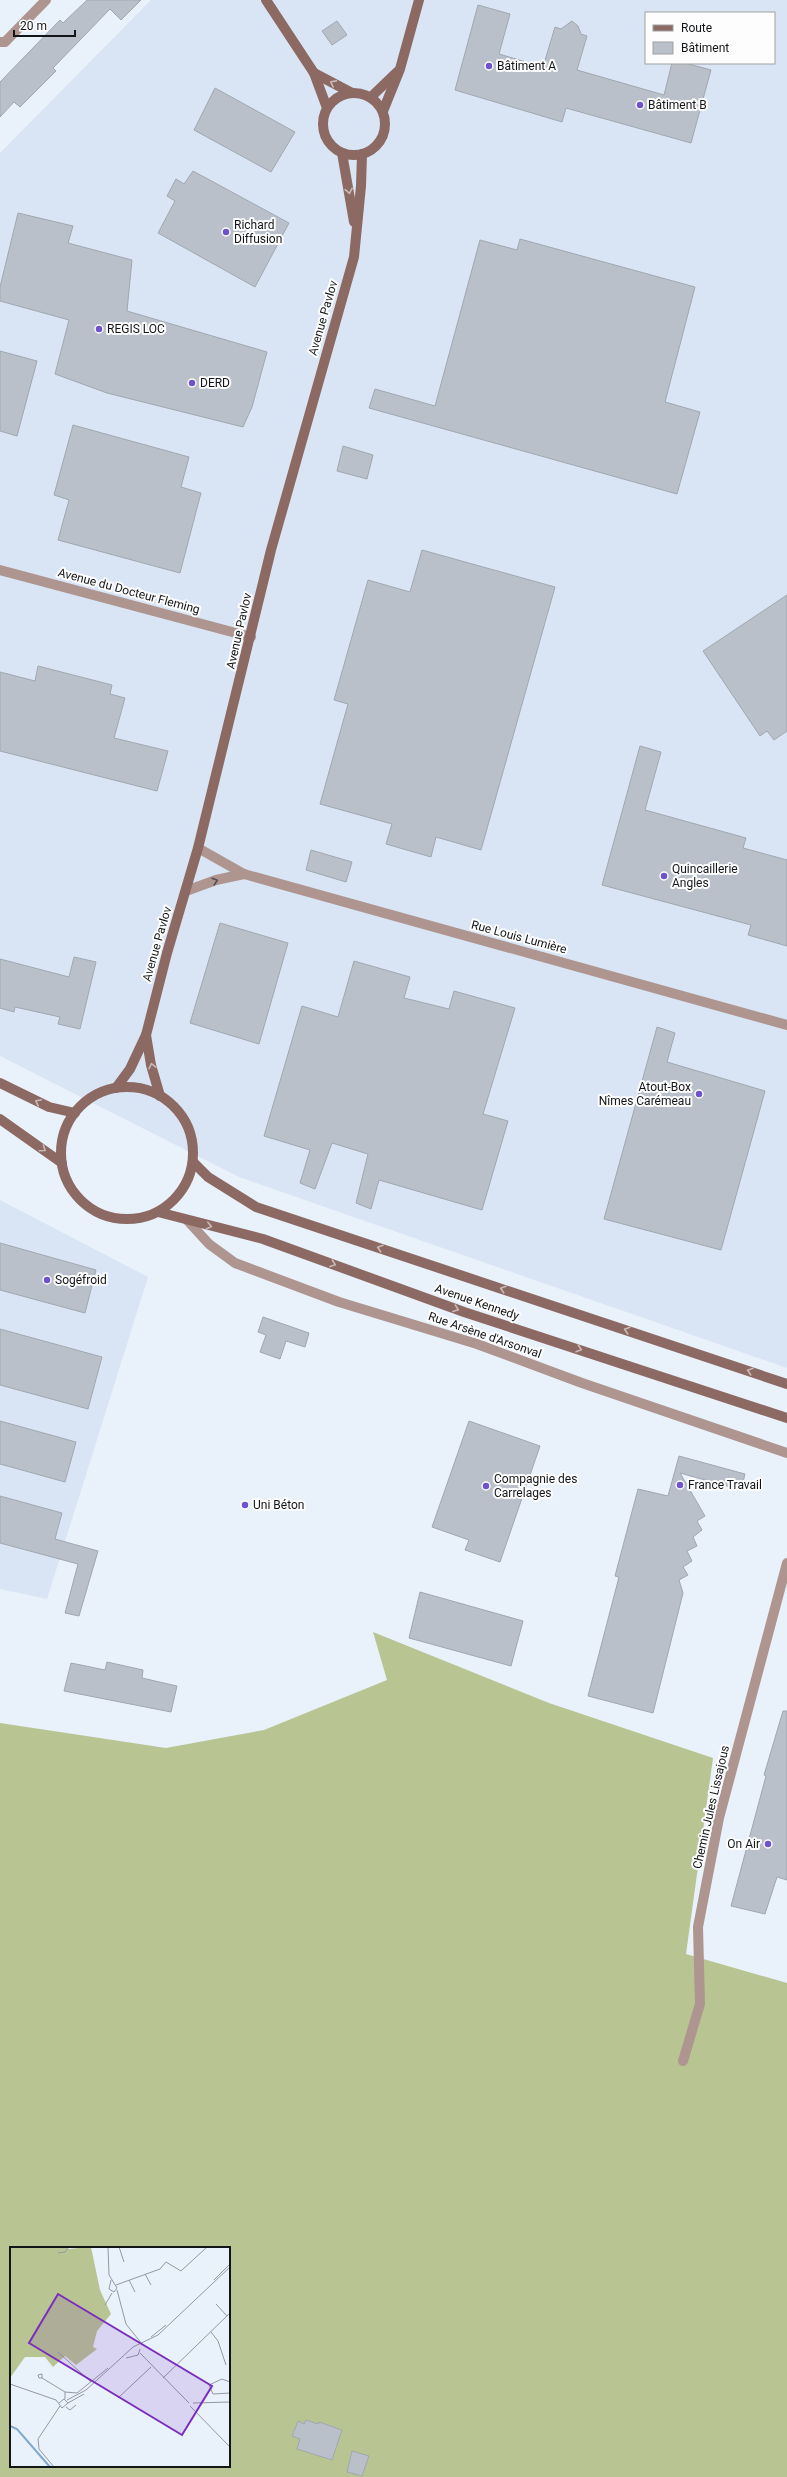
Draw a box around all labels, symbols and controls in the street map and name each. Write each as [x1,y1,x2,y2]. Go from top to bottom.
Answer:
scale bar [14,12,75,38]
legend [645,12,775,64]
text: 20 m [20,19,47,33]
text: Route [681,21,712,35]
text: Bâtiment [681,41,729,55]
place label: Bâtiment A [497,59,556,73]
marker: Bâtiment A [484,61,494,71]
one-way arrow [330,80,337,87]
place label: Bâtiment B [648,98,707,112]
marker: Bâtiment B [635,100,645,110]
one-way arrow [344,188,352,194]
place label: Richard Diffusion [234,218,282,246]
marker: Richard Diffusion [221,227,231,237]
street label: Avenue Pavlov [306,279,340,357]
place label: REGIS LOC [107,322,165,336]
marker: REGIS LOC [94,324,104,334]
place label: DERD [200,376,230,390]
marker: DERD [187,378,197,388]
street label: Avenue du Docteur Fleming [57,565,201,617]
street label: Avenue Pavlov [223,592,255,670]
place label: Quincaillerie Angles [672,862,738,890]
marker: Quincaillerie Angles [659,871,669,881]
one-way arrow [211,877,218,886]
street label: Avenue Pavlov [140,905,174,983]
street label: Rue Louis Lumière [470,918,568,956]
one-way arrow [148,1063,156,1069]
place label: Atout-Box Nîmes Carémeau [599,1080,691,1108]
marker: Atout-Box Nîmes Carémeau [694,1089,704,1099]
one-way arrow [35,1099,42,1107]
one-way arrow [38,1144,45,1151]
one-way arrow [206,1221,213,1229]
one-way arrow [377,1244,384,1253]
one-way arrow [330,1260,337,1268]
place label: Sogéfroid [55,1273,107,1287]
marker: Sogéfroid [42,1275,52,1285]
street label: Avenue Kennedy [433,1281,521,1323]
one-way arrow [500,1286,507,1294]
one-way arrow [452,1304,459,1312]
street label: Rue Arsène d'Arsonval [427,1309,543,1361]
one-way arrow [623,1327,630,1335]
one-way arrow [575,1345,582,1353]
one-way arrow [747,1368,754,1376]
place label: Compagnie des Carrelages [494,1472,577,1500]
place label: France Travail [688,1478,762,1492]
marker: France Travail [675,1480,685,1490]
marker: Compagnie des Carrelages [481,1481,491,1491]
place label: Uni Béton [253,1498,304,1512]
marker: Uni Béton [240,1500,250,1510]
street label: Chemin Jules Lissajous [690,1744,732,1870]
place label: On Air [727,1837,760,1851]
marker: On Air [763,1839,773,1849]
inset map [10,2247,230,2467]

